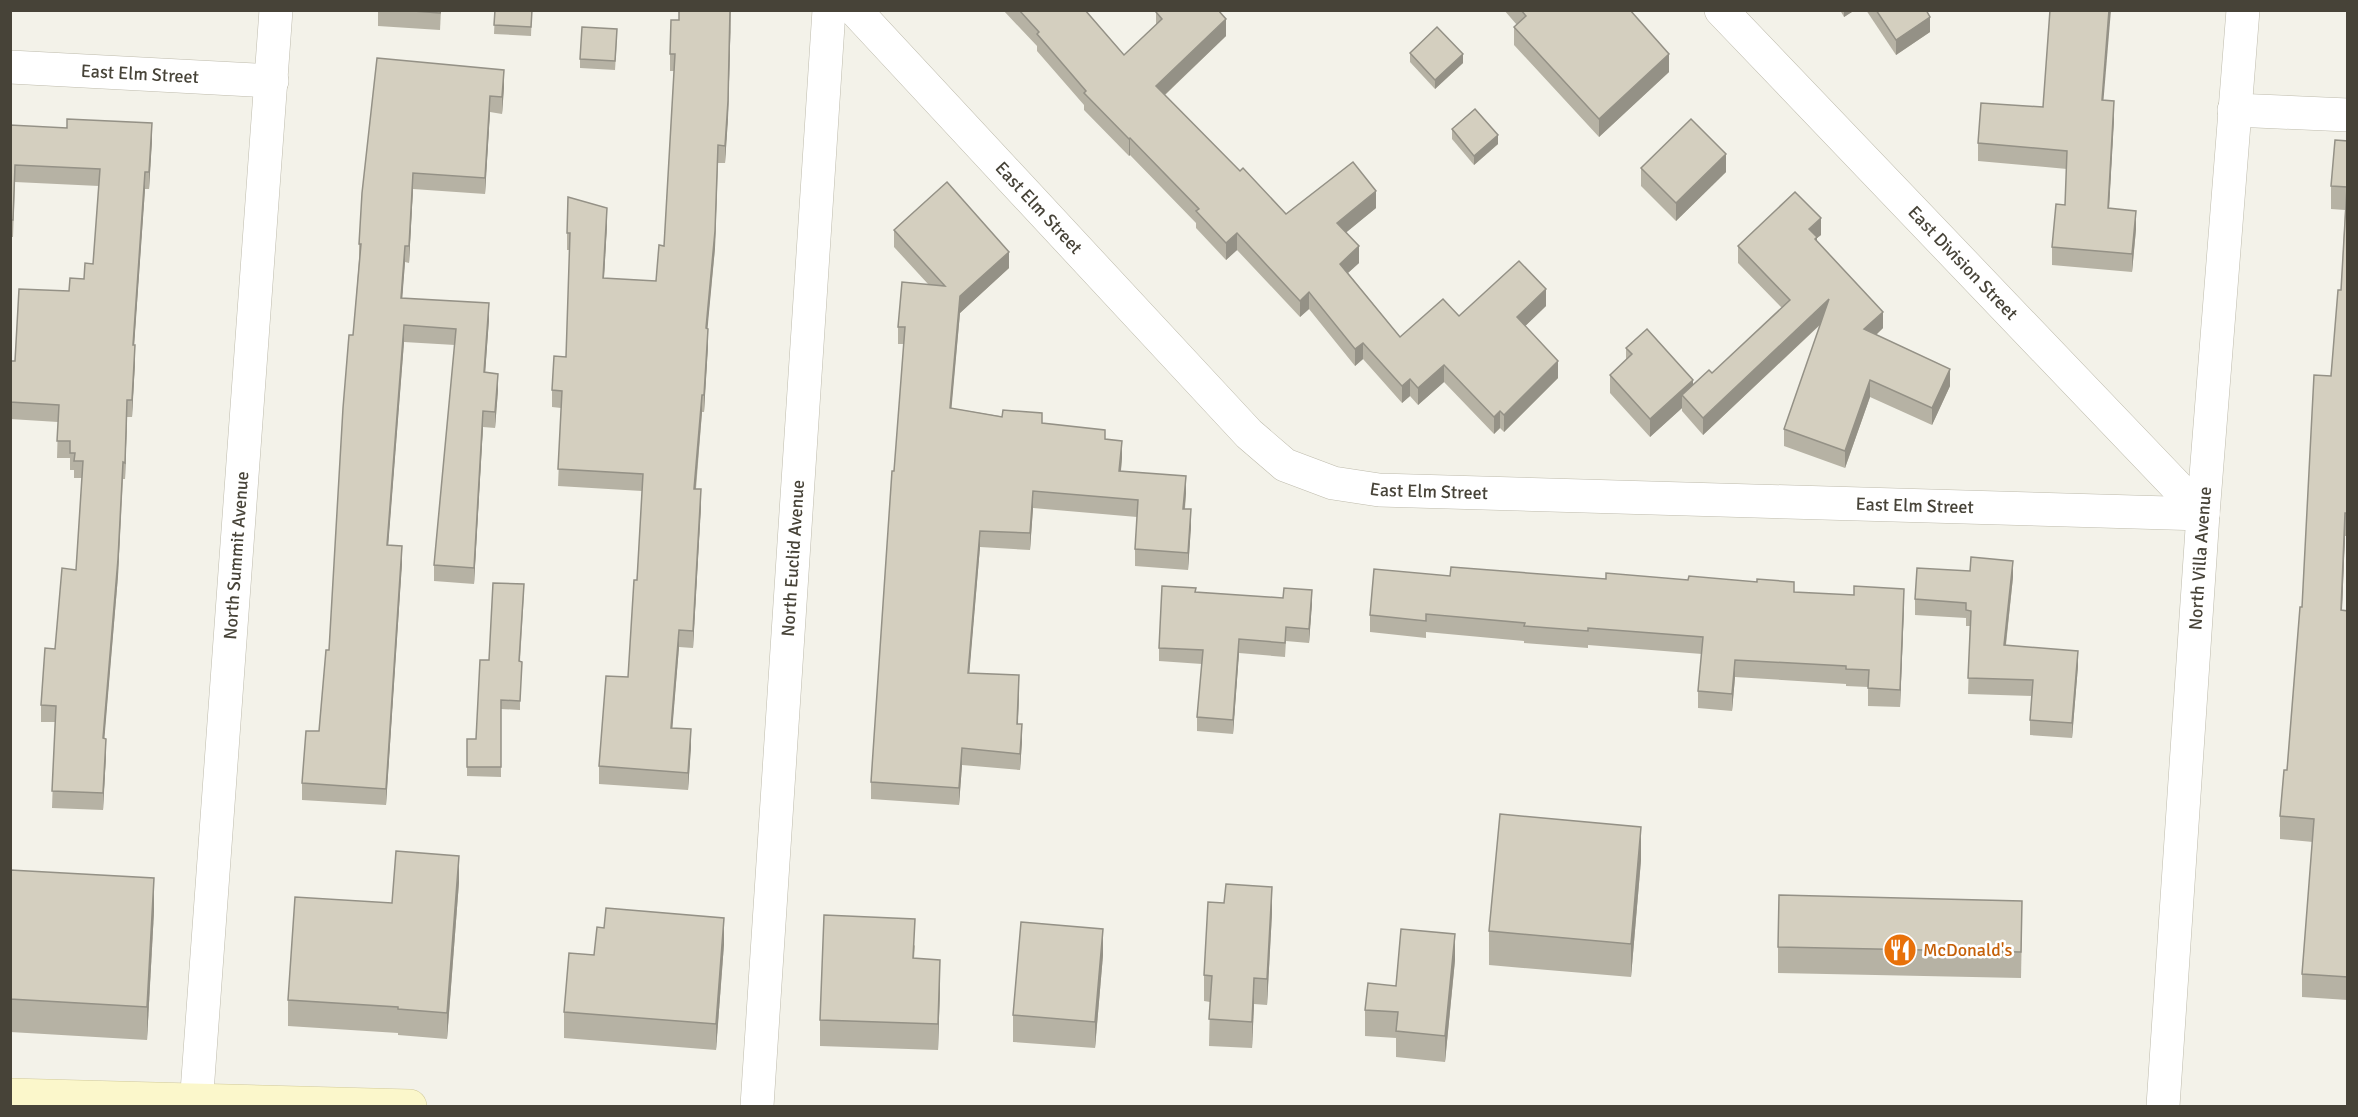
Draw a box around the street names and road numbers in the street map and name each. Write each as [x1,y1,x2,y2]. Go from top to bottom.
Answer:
street label: East Elm Street [80,60,199,88]
street label: East Elm Street [991,157,1087,259]
street label: East Division Street [1903,201,2023,325]
street label: North Summit Avenue [219,471,253,640]
street label: East Elm Street [1368,478,1488,504]
street label: North Euclid Avenue [777,479,809,637]
street label: North Villa Avenue [2184,486,2216,631]
street label: East Elm Street [1855,493,1974,518]

